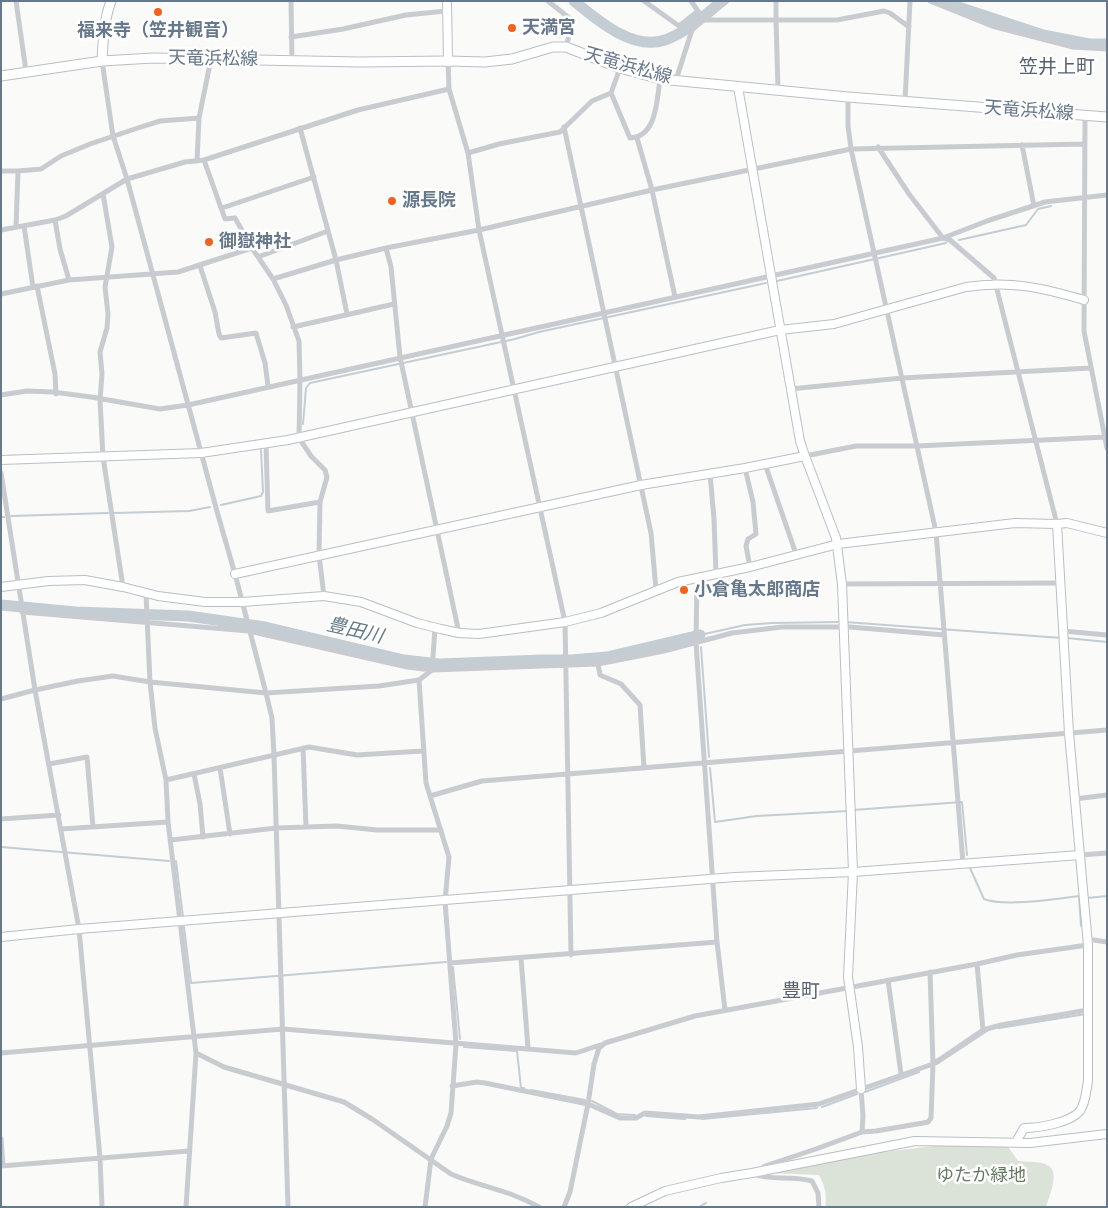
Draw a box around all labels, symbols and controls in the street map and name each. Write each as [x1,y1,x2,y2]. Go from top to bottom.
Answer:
marker: 福来寺（笠井観音） [152,6,164,18]
place label: 天満宮 [522,17,576,39]
place label: 福来寺（笠井観音） [77,20,239,42]
marker: 天満宮 [506,22,518,34]
street label: 天竜浜松線 [582,43,674,89]
street label: 天竜浜松線 [168,47,258,71]
district label: 笠井上町 [1019,57,1095,79]
street label: 天竜浜松線 [983,97,1075,125]
place label: 源長院 [402,190,456,212]
marker: 源長院 [386,195,398,207]
place label: 御嶽神社 [219,231,291,253]
marker: 御嶽神社 [203,236,215,248]
place label: 小倉亀太郎商店 [694,579,820,601]
marker: 小倉亀太郎商店 [678,584,690,596]
water label: 豊田川 [325,613,385,649]
district label: 豊町 [782,981,820,1003]
park label: ゆたか緑地 [936,1165,1026,1187]

